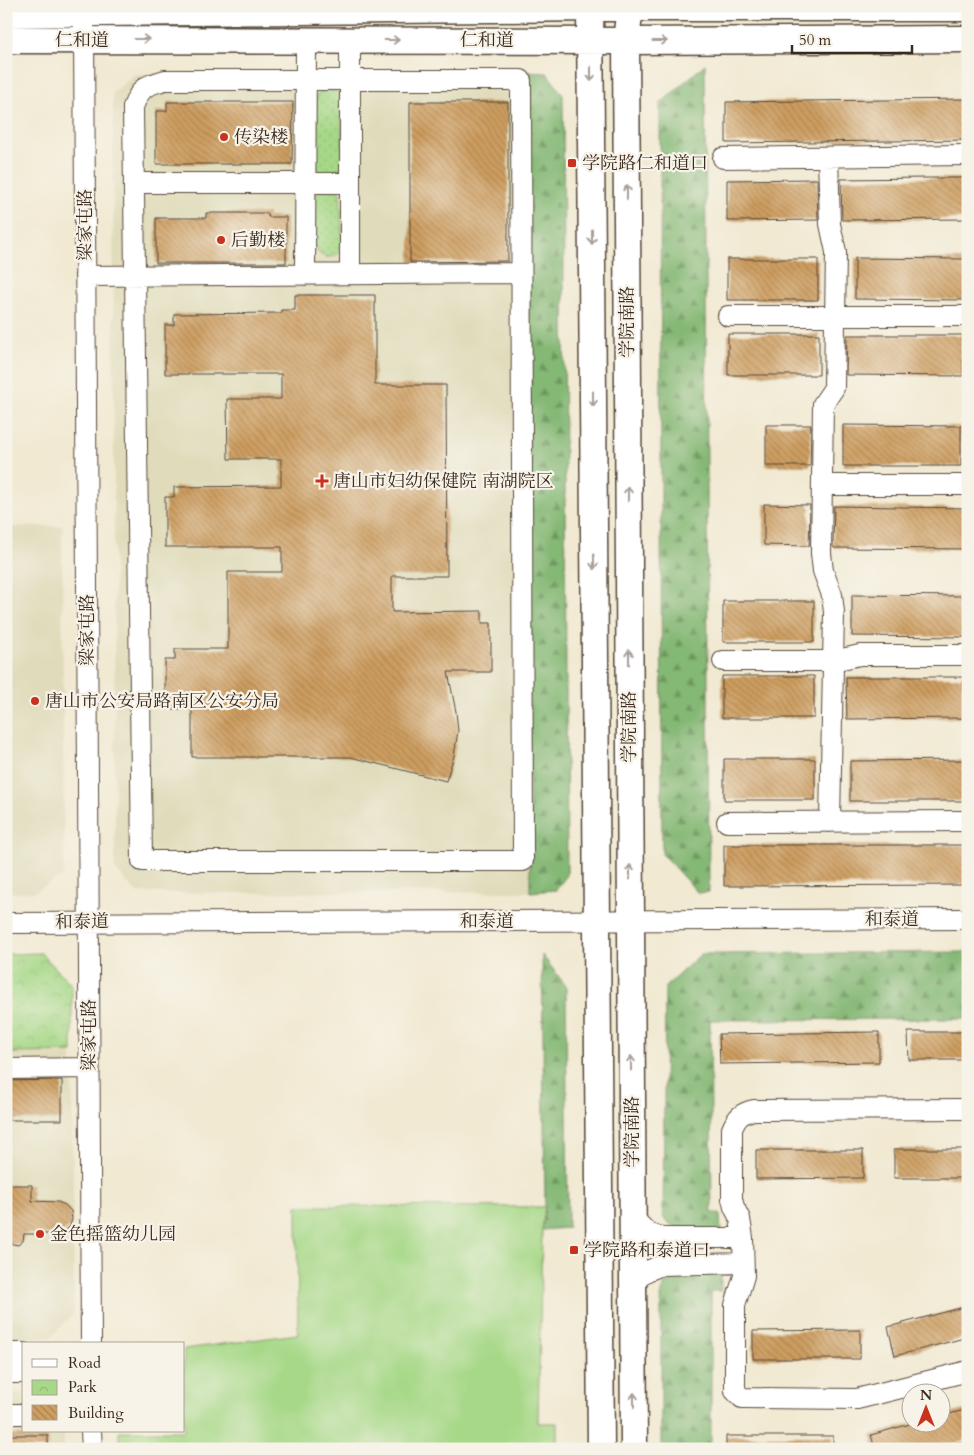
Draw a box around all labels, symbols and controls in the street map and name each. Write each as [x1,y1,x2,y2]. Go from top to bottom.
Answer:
scale bar [792,22,912,54]
street label: 仁和道 [55,28,109,53]
street label: 仁和道 [460,28,514,53]
text: 50 m [799,30,831,50]
one-way arrow [134,34,150,44]
one-way arrow [384,35,400,45]
one-way arrow [652,36,668,46]
one-way arrow [586,66,596,82]
place label: 传染楼 [234,125,288,150]
marker: 传染楼 [218,131,230,143]
place label: 学院路仁和道口 [582,151,708,176]
marker: 学院路仁和道口 [566,157,578,169]
one-way arrow [622,184,632,200]
street label: 梁家屯路 [73,189,98,261]
place label: 后勤楼 [231,228,285,253]
one-way arrow [587,228,597,245]
marker: 后勤楼 [215,234,227,246]
street label: 学院南路 [615,286,640,358]
one-way arrow [588,391,598,407]
place label: 唐山市妇幼保健院 南湖院区 [333,469,554,494]
marker: 唐山市妇幼保健院 南湖院区 [315,474,329,488]
one-way arrow [623,486,633,502]
one-way arrow [589,554,599,570]
street label: 梁家屯路 [75,594,100,666]
one-way arrow [624,649,634,665]
place label: 唐山市公安局路南区公安分局 [45,689,279,714]
street label: 学院南路 [617,691,642,763]
marker: 唐山市公安局路南区公安分局 [29,695,41,707]
one-way arrow [625,864,635,880]
street label: 和泰道 [865,907,919,932]
street label: 和泰道 [55,909,109,935]
street label: 和泰道 [460,909,514,934]
street label: 梁家屯路 [77,999,102,1071]
one-way arrow [626,1055,636,1071]
street label: 学院南路 [620,1096,645,1168]
place label: 金色摇篮幼儿园 [50,1222,176,1247]
marker: 金色摇篮幼儿园 [34,1228,46,1240]
place label: 学院路和泰道口 [584,1238,710,1263]
marker: 学院路和泰道口 [568,1244,580,1256]
legend [22,1342,185,1432]
text: Road [68,1353,101,1373]
text: Park [68,1377,97,1397]
north arrow [902,1382,952,1432]
text: N [920,1386,932,1405]
one-way arrow [629,1392,639,1408]
text: Building [68,1403,124,1423]

